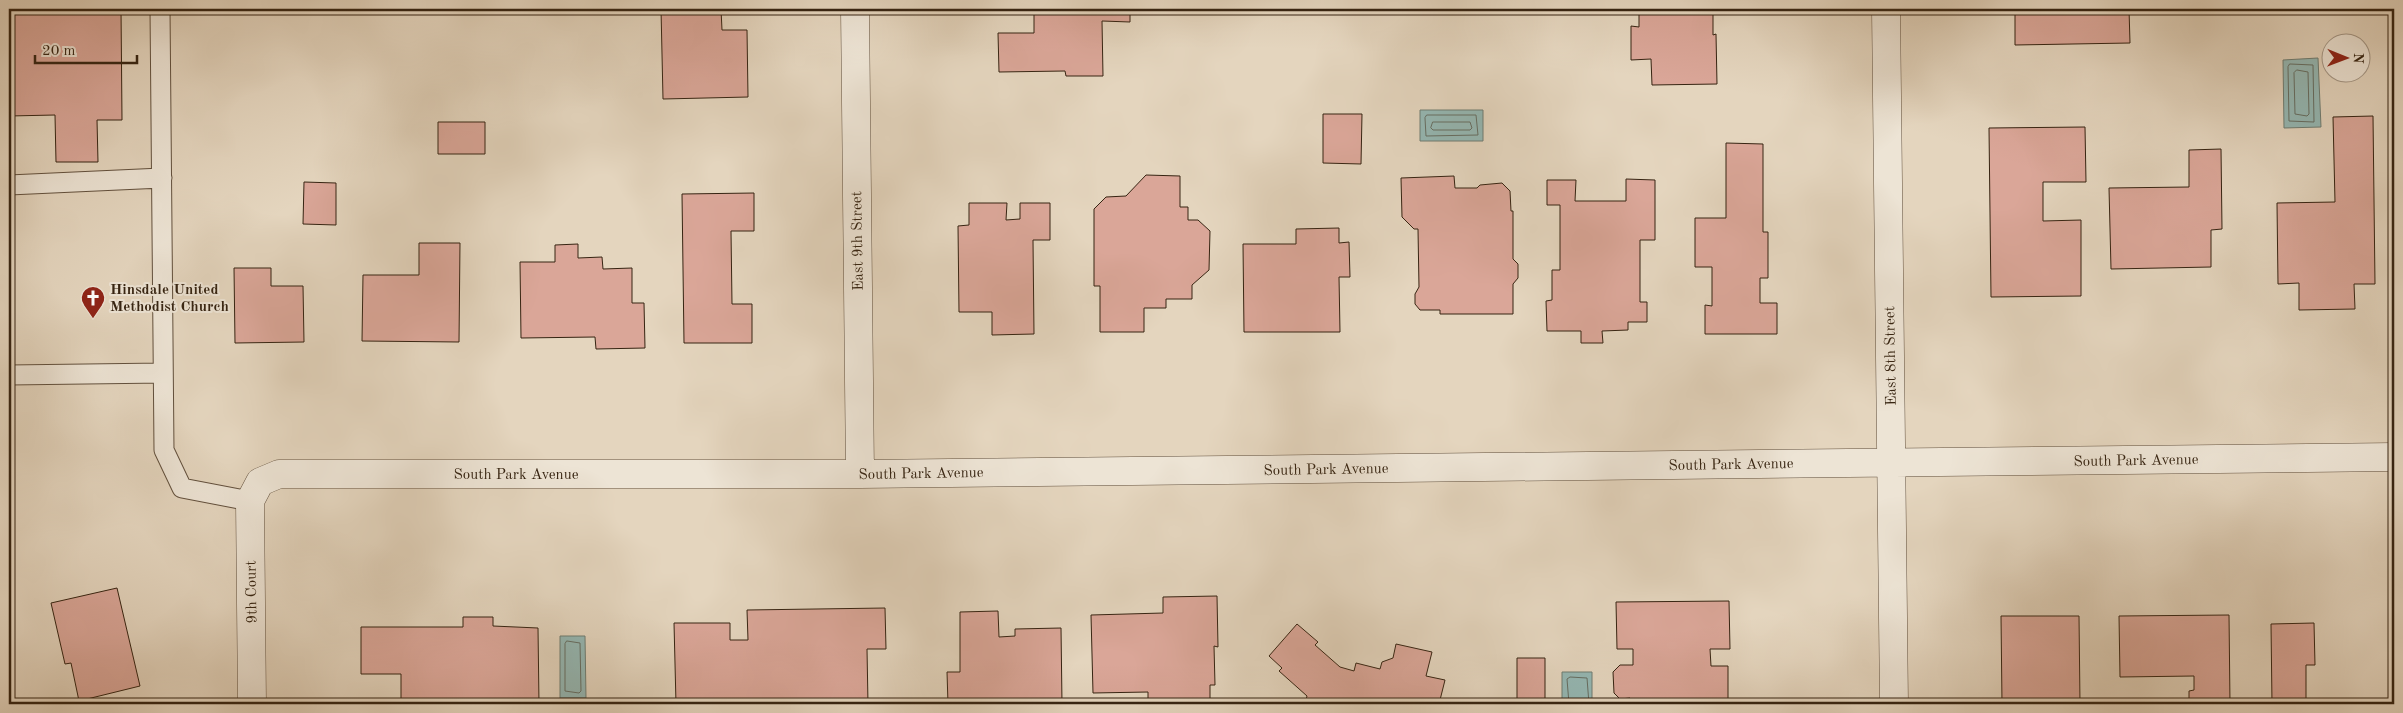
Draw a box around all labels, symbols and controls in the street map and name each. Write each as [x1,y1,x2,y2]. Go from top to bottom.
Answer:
scale bar [35,32,138,64]
north arrow [2320,32,2370,82]
text: 20 m [42,44,76,59]
text: N [2351,53,2365,64]
street label: East 9th Street [850,191,867,291]
place label: Hinsdale United Methodist Church [110,283,229,315]
church icon: Hinsdale United Methodist Church [80,285,106,319]
street label: East 8th Street [1883,306,1900,406]
street label: South Park Avenue [2073,453,2199,470]
street label: South Park Avenue [1668,457,1794,474]
street label: South Park Avenue [1263,462,1389,479]
street label: South Park Avenue [858,466,984,483]
street label: South Park Avenue [453,468,579,483]
street label: 9th Court [244,560,261,624]

